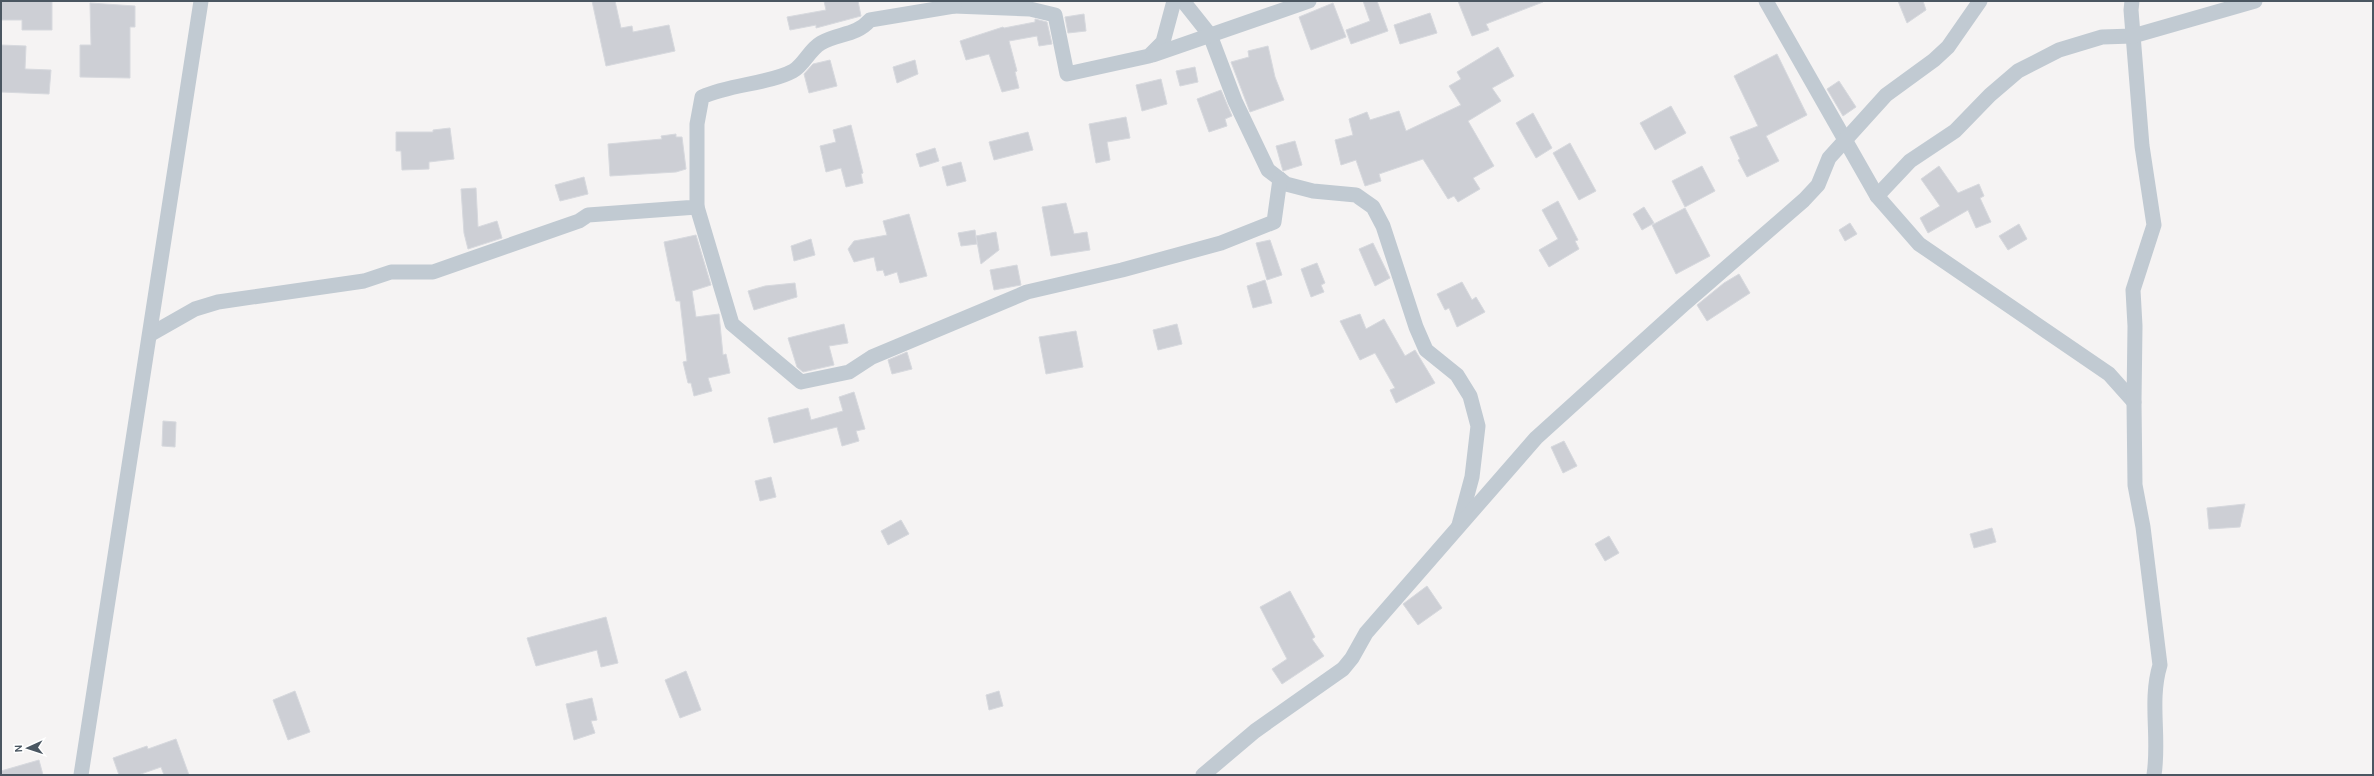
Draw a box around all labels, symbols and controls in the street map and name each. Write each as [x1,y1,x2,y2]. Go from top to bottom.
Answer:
north arrow [8,728,48,768]
text: N [12,744,25,753]

